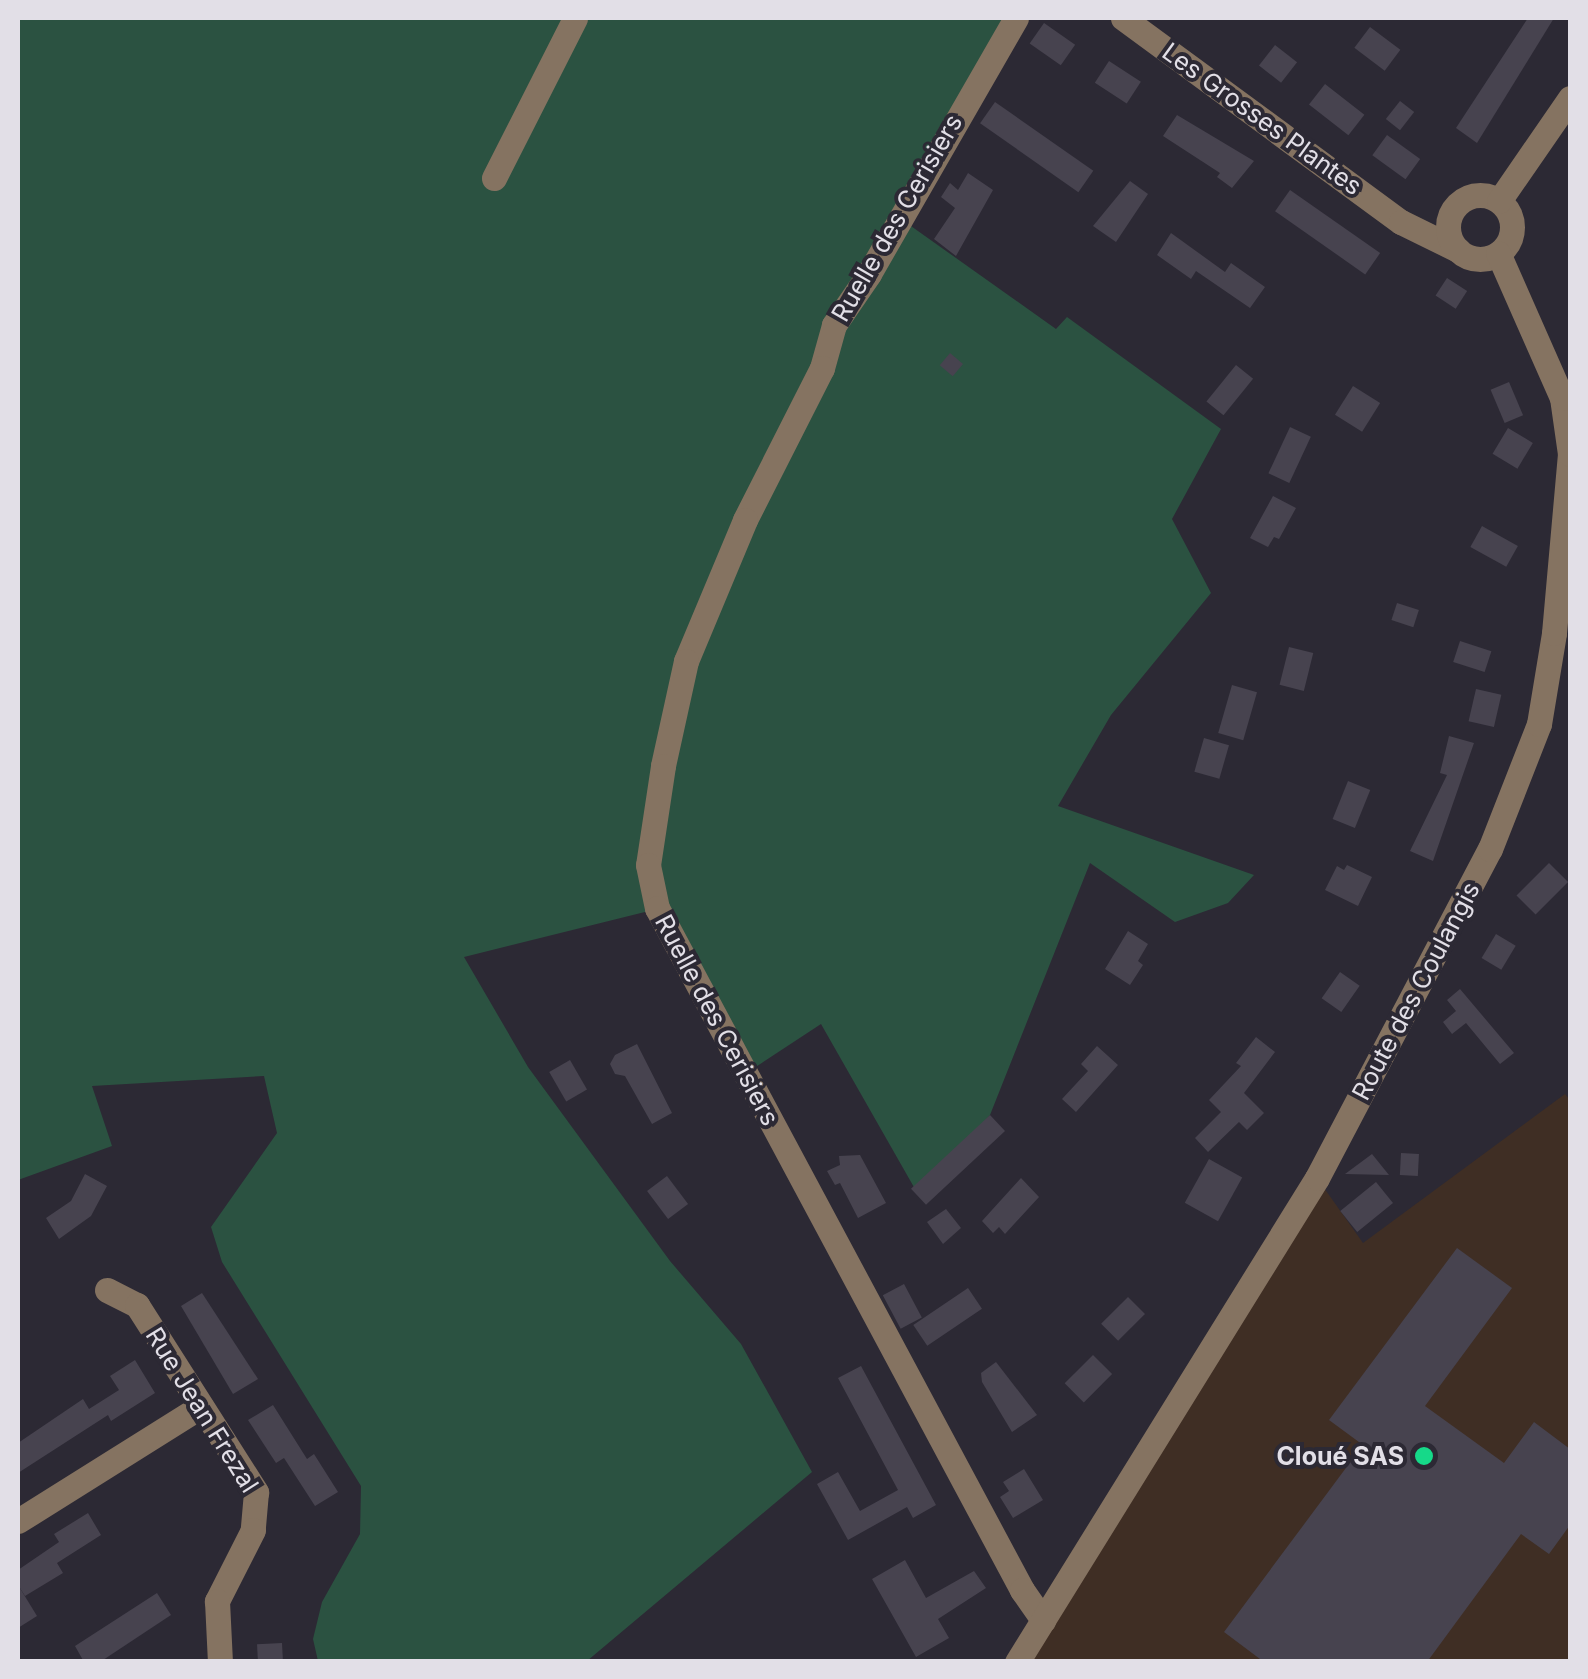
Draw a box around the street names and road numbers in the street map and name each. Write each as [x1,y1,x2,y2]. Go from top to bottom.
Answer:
street label: Les Grosses Plantes [1156,37,1368,201]
street label: Ruelle des Cerisiers [825,109,969,327]
street label: Route des Coulangis [1346,877,1486,1105]
street label: Ruelle des Cerisiers [649,909,785,1131]
street label: Rue Jean Frezal [139,1322,265,1498]

